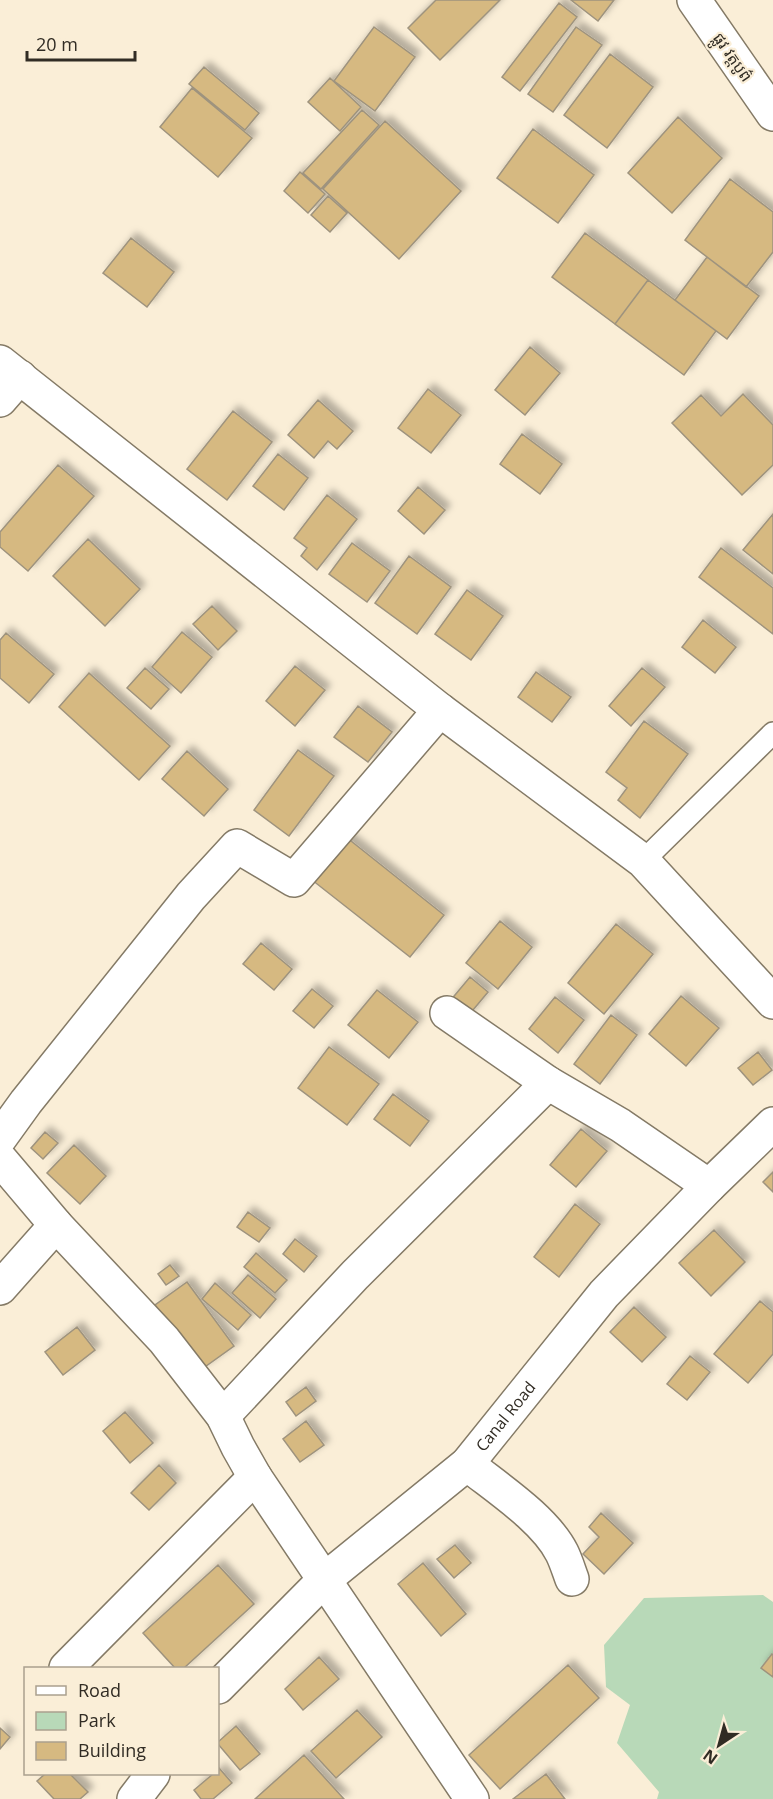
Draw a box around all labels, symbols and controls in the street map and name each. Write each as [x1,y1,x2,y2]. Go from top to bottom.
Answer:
scale bar [27,24,135,62]
street label: ផ្លូវ វត្តបូព៌ [705,28,758,88]
text: 20 m [36,32,78,56]
street label: Canal Road [470,1377,540,1456]
legend [24,1667,219,1775]
text: Road [78,1678,121,1702]
text: Park [78,1708,116,1732]
north arrow [689,1715,749,1775]
text: Building [78,1738,146,1762]
text: N [698,1744,722,1770]

